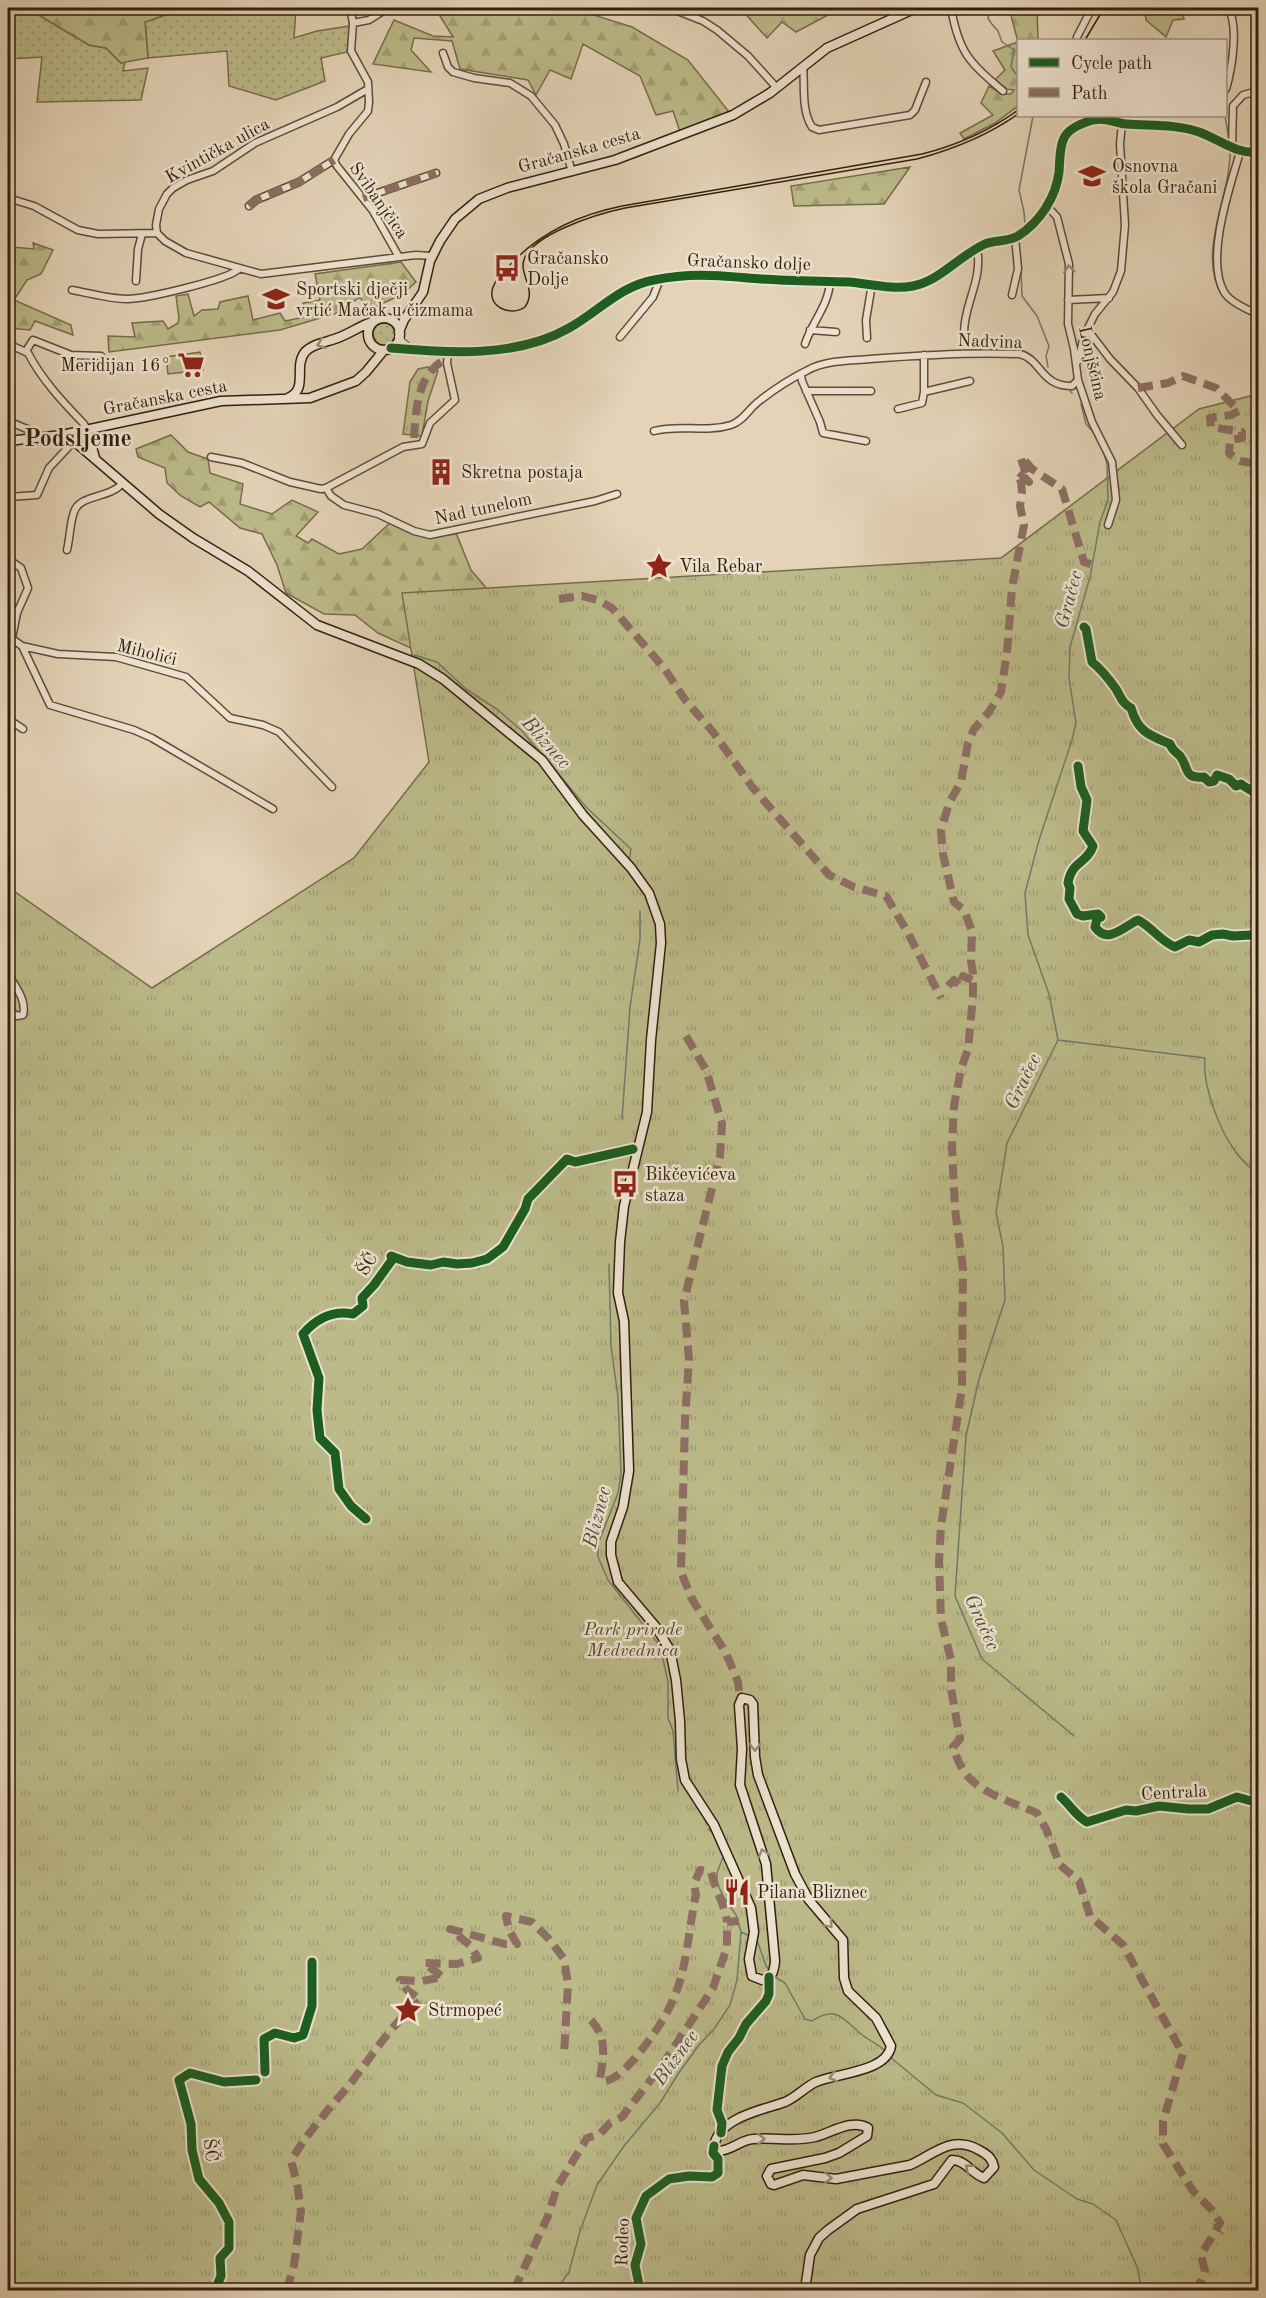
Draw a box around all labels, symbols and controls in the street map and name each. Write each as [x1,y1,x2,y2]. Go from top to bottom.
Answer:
legend [1017,39,1227,117]
text: Cycle path [1071,55,1152,73]
text: Path [1071,85,1108,103]
street label: Kvintička ulica [162,115,273,187]
street label: Gračanska cesta [516,125,642,177]
place label: Osnovna škola Gračani [1112,158,1218,197]
street label: Svibanjčica [345,159,411,242]
school or university icon: Osnovna škola Gračani [1077,161,1107,191]
place label: Gračansko Dolje [527,250,609,289]
street label: Gračansko dolje [687,252,811,274]
bus stop icon: Gračansko Dolje [492,253,522,283]
one-way arrow [1063,264,1076,273]
place label: Sportski dječji vrtić Mačak u čizmama [296,281,474,320]
school or university icon: Sportski dječji vrtić Mačak u čizmama [261,284,291,314]
street label: Lonjščina [1075,324,1109,402]
street label: Nadvina [957,332,1023,352]
one-way arrow [316,336,327,349]
supermarket icon: Meridijan 16° [176,350,206,380]
place label: Meridijan 16° [60,357,171,375]
street label: Gračanska cesta [102,377,229,419]
district label: Podsljeme [24,428,132,452]
building icon: Skretna postaja [426,457,456,487]
place label: Skretna postaja [461,464,583,482]
street label: Nad tunelom [433,490,534,528]
place icon: Vila Rebar [644,551,674,581]
place label: Vila Rebar [679,558,763,576]
water label: Gračec [1053,568,1087,631]
street label: Miholići [115,637,179,669]
water label: Bliznec [516,712,574,774]
water label: Gračec [1002,1051,1046,1113]
place label: Bikčevićeva staza [645,1166,736,1205]
bus stop icon: Bikčevićeva staza [610,1169,640,1199]
street label: ŠČ [350,1247,382,1279]
water label: Bliznec [580,1484,615,1552]
water label: Gračec [960,1592,1002,1654]
park label: Park prirode Medvednica [583,1621,682,1660]
one-way arrow [749,1742,761,1751]
street label: Centrala [1140,1782,1208,1804]
one-way arrow [757,1848,770,1859]
restaurant icon: Pilana Bliznec [722,1877,752,1907]
place label: Pilana Bliznec [757,1884,868,1902]
one-way arrow [822,1917,833,1928]
place icon: Strmopeć [393,1995,423,2025]
place label: Strmopeć [428,2002,502,2020]
water label: Bliznec [649,2027,703,2090]
one-way arrow [828,2070,839,2082]
one-way arrow [757,2133,766,2145]
street label: ŠČ [199,2137,225,2163]
one-way arrow [965,2164,976,2175]
one-way arrow [824,2171,833,2184]
street label: Rodeo [613,2217,633,2267]

